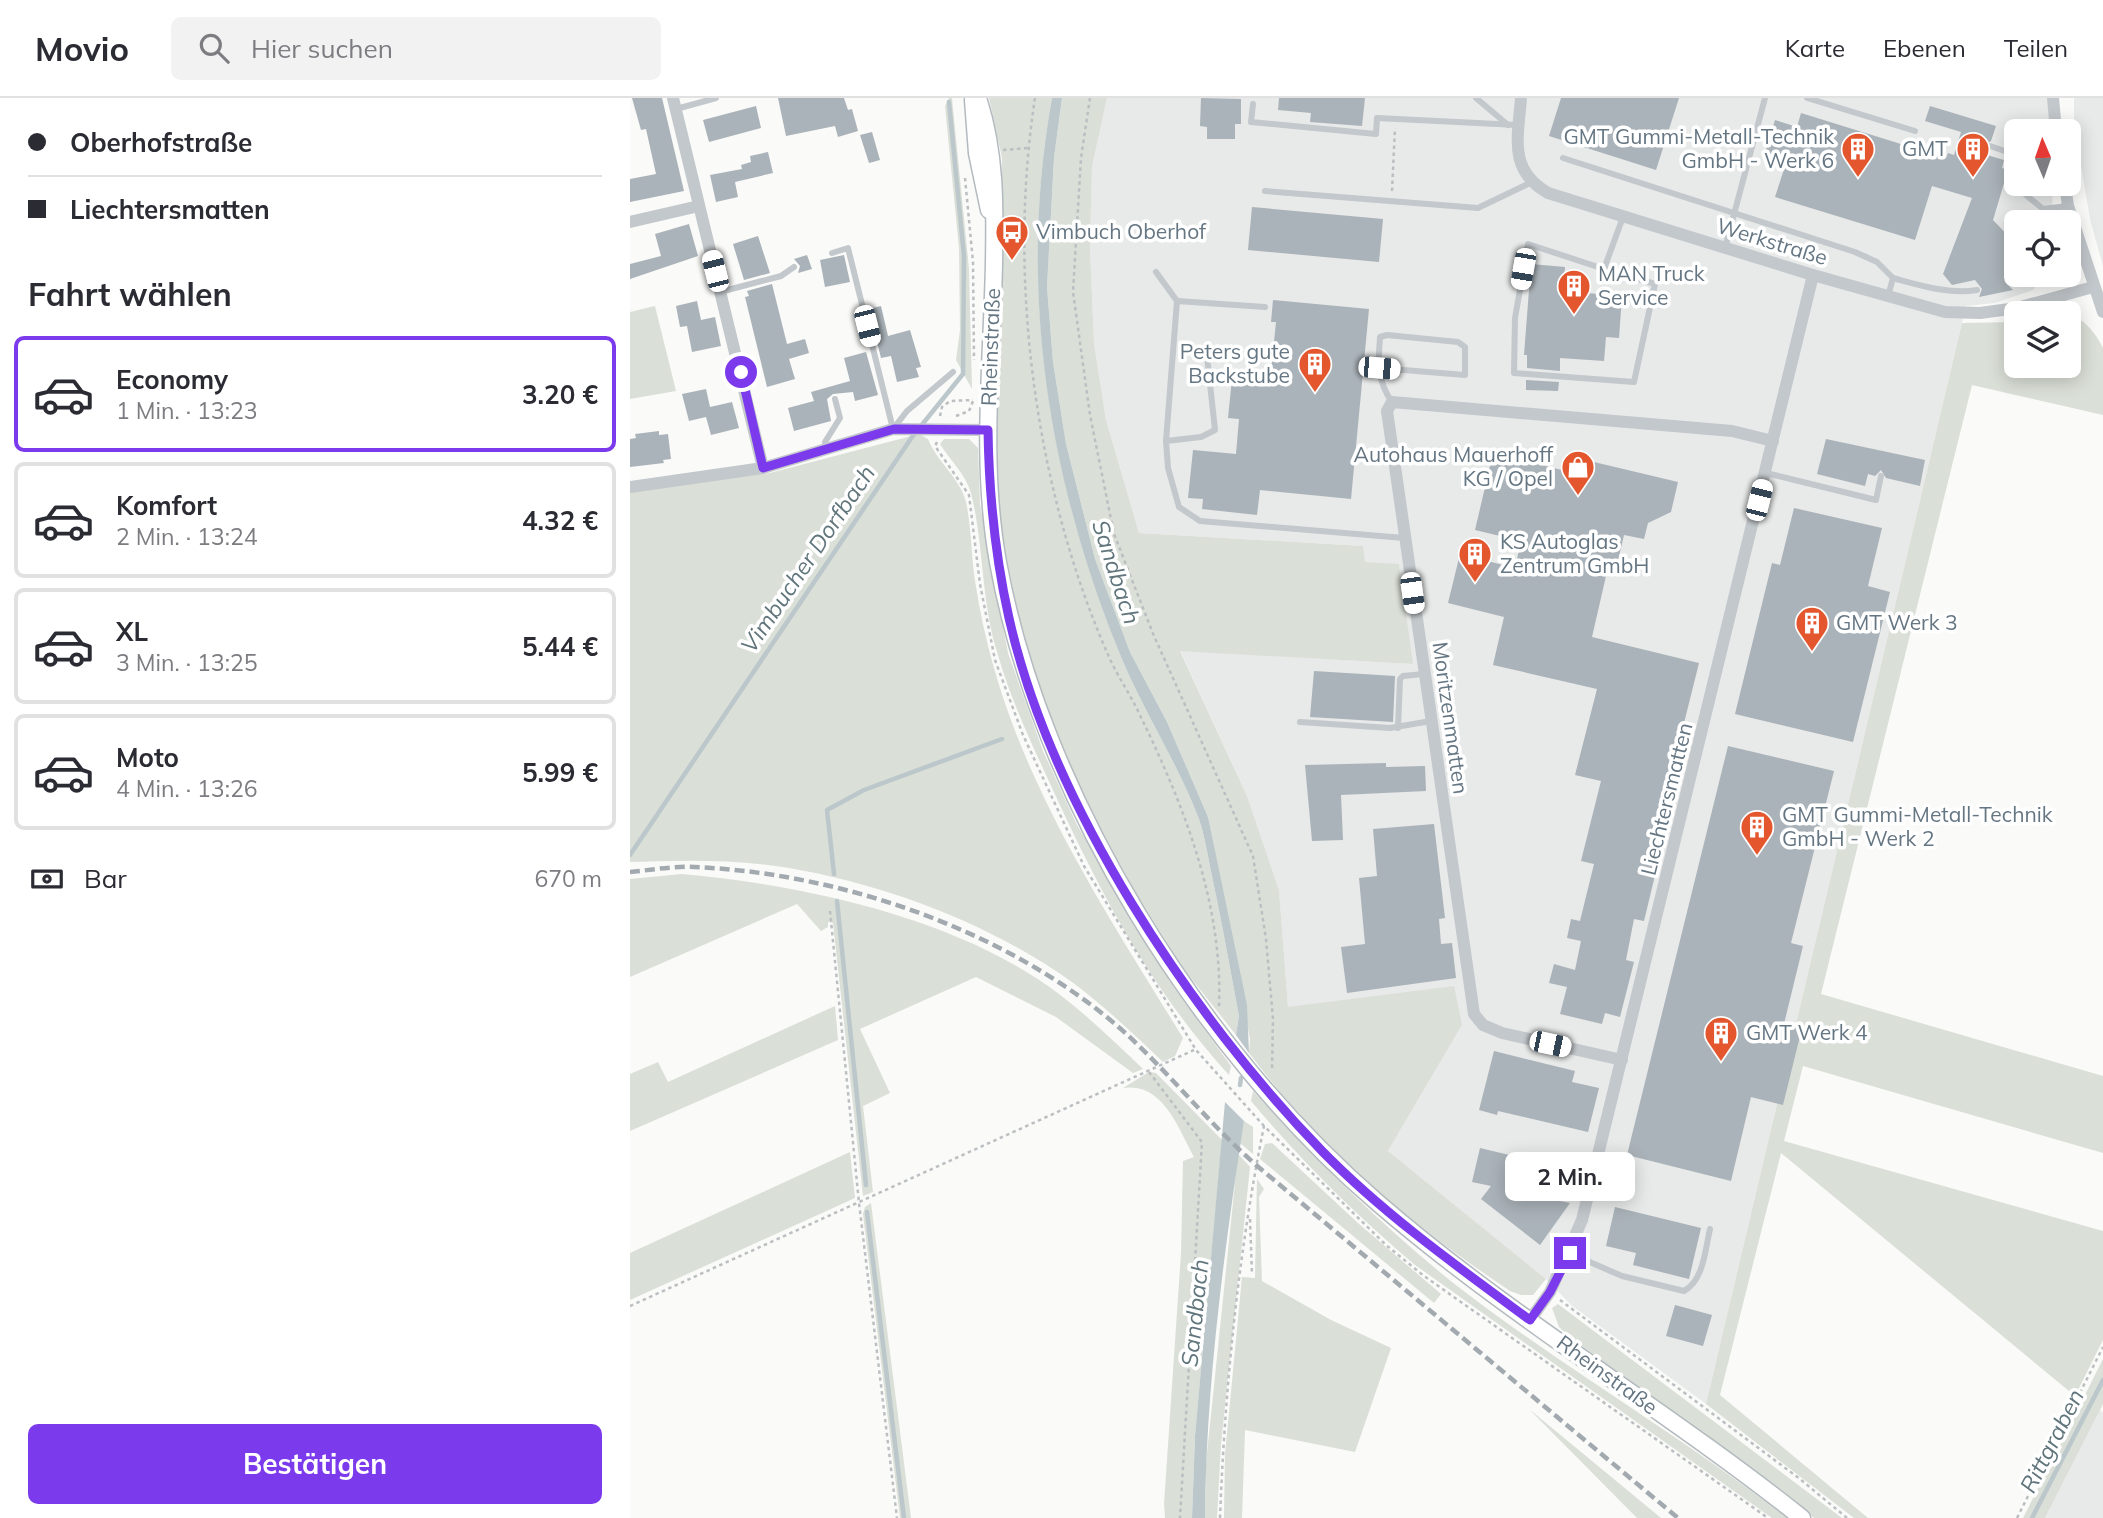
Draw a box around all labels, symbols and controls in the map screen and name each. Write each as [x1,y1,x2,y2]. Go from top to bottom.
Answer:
search box [171,17,661,80]
text: Movio [35,28,129,69]
icon: search [195,29,233,67]
text: Hier suchen [251,32,393,65]
text: Karte [1785,33,1845,63]
text: Ebenen [1883,33,1966,63]
text: Teilen [2004,33,2068,63]
north arrow [2004,119,2081,196]
map controls [2004,119,2081,378]
place label: GMT Gummi-Metall-Technik GmbH - Werk 6 [1563,123,1834,173]
text: Oberhofstraße [70,126,252,159]
building icon: GMT Gummi-Metall-Technik GmbH - Werk 6 [1839,130,1877,179]
building icon: GMT [1954,130,1992,179]
place label: GMT [1902,135,1948,161]
text: Liechtersmatten [70,193,270,226]
button: locate [2004,210,2081,287]
street label: Werkstraße [1714,212,1831,270]
bus stop icon: Vimbuch Oberhof [993,213,1031,262]
place label: Vimbuch Oberhof [1036,218,1207,244]
car [1510,246,1537,292]
car [700,248,731,294]
place label: MAN Truck Service [1598,260,1705,310]
building icon: MAN Truck Service [1555,267,1593,316]
text: Fahrt wählen [28,274,232,314]
street label: Rheinstraße [975,288,1005,406]
button: layers [2004,301,2081,378]
car [852,303,883,349]
place label: Peters gute Backstube [1180,338,1290,388]
building icon: Peters gute Backstube [1296,345,1334,394]
route start [725,356,757,388]
car [1358,356,1401,380]
icon: car [32,363,95,426]
text: Economy [116,363,228,396]
text: 3.20 € [522,378,598,411]
text: 1 Min. · 13:23 [116,396,258,425]
place label: Autohaus Mauerhoff KG / Opel [1353,441,1554,491]
shop icon: Autohaus Mauerhoff KG / Opel [1559,448,1597,497]
water label: Vimbucher Dorfbach [734,459,881,658]
car [1744,477,1775,523]
icon: car [32,489,95,552]
text: Komfort [116,489,217,522]
text: 4.32 € [522,504,598,537]
water label: Sandbach [1086,516,1147,628]
text: 2 Min. · 13:24 [116,522,258,551]
place label: KS Autoglas Zentrum GmbH [1500,528,1649,578]
building icon: KS Autoglas Zentrum GmbH [1456,535,1494,584]
car [1399,571,1426,615]
building icon: GMT Werk 3 [1793,604,1831,653]
place label: GMT Werk 3 [1836,609,1958,635]
icon: car [32,615,95,678]
text: XL [116,615,148,648]
text: 5.44 € [522,630,598,663]
street label: Moritzenmatten [1427,640,1475,796]
text: 3 Min. · 13:25 [116,648,258,677]
street label: Liechtersmatten [1635,720,1698,878]
icon: car [32,741,95,804]
text: Moto [116,741,179,774]
text: 5.99 € [522,756,598,789]
text: 4 Min. · 13:26 [116,774,258,803]
place label: GMT Gummi-Metall-Technik GmbH - Werk 2 [1782,801,2053,851]
building icon: GMT Gummi-Metall-Technik GmbH - Werk 2 [1738,808,1776,857]
icon: cash [28,860,66,898]
text: Bar [84,862,127,895]
text: 670 m [534,864,602,893]
building icon: GMT Werk 4 [1702,1014,1740,1063]
place label: GMT Werk 4 [1746,1019,1868,1045]
car [1528,1029,1573,1059]
callout: 2 Min. [1505,1152,1635,1200]
text: 2 Min. [1537,1162,1603,1191]
route end [1554,1237,1586,1269]
water label: Sandbach [1174,1258,1215,1368]
street label: Rheinstraße [1552,1329,1663,1419]
water label: Rittgraben [2013,1384,2090,1498]
button: Bestätigen [28,1424,602,1504]

